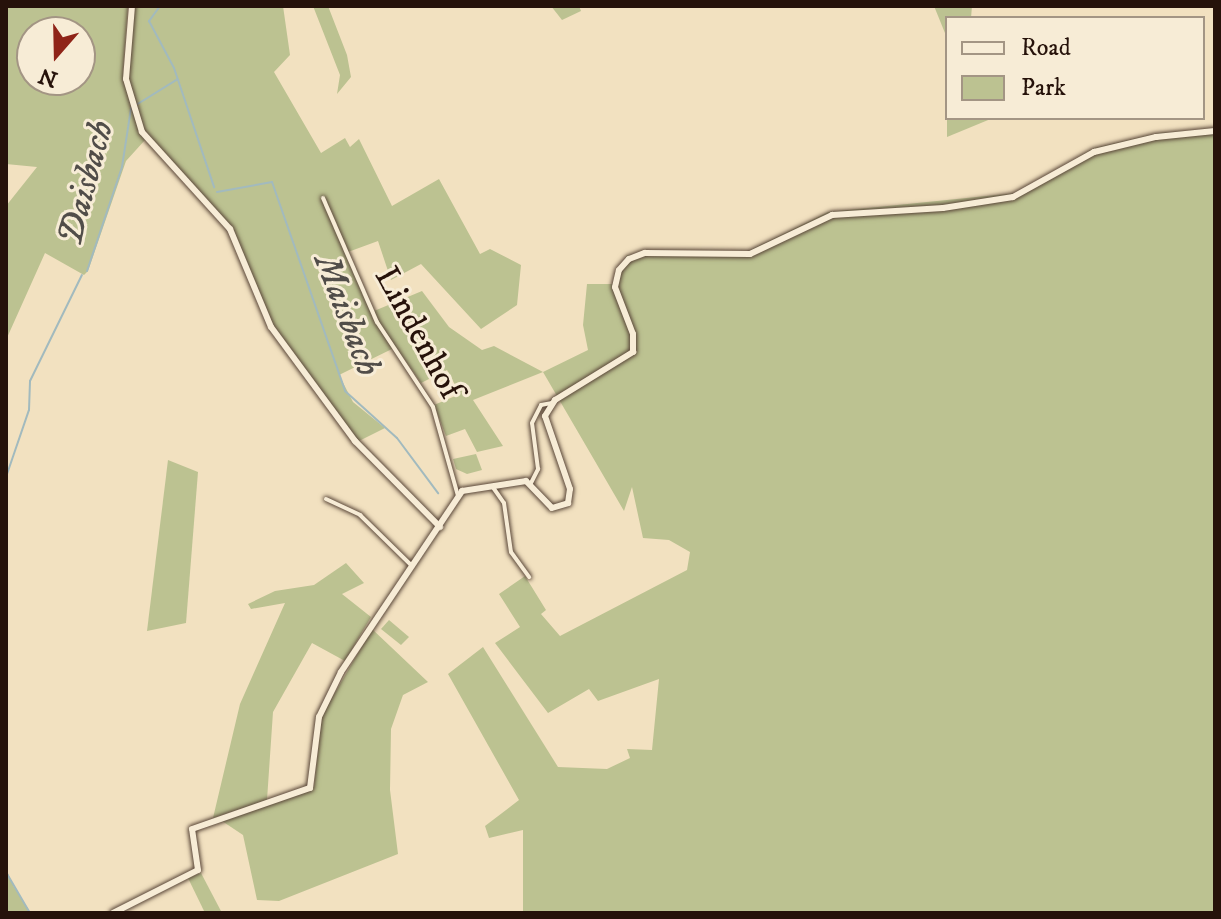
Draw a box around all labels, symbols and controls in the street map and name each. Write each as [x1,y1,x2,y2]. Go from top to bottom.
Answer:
north arrow [16,16,96,96]
legend [945,16,1205,120]
text: Road [1021,33,1071,63]
text: N [35,61,61,93]
text: Park [1021,73,1066,103]
water label: Daisbach [49,116,123,250]
water label: Maisbach [304,248,390,382]
street label: Lindenhof [365,260,471,406]

